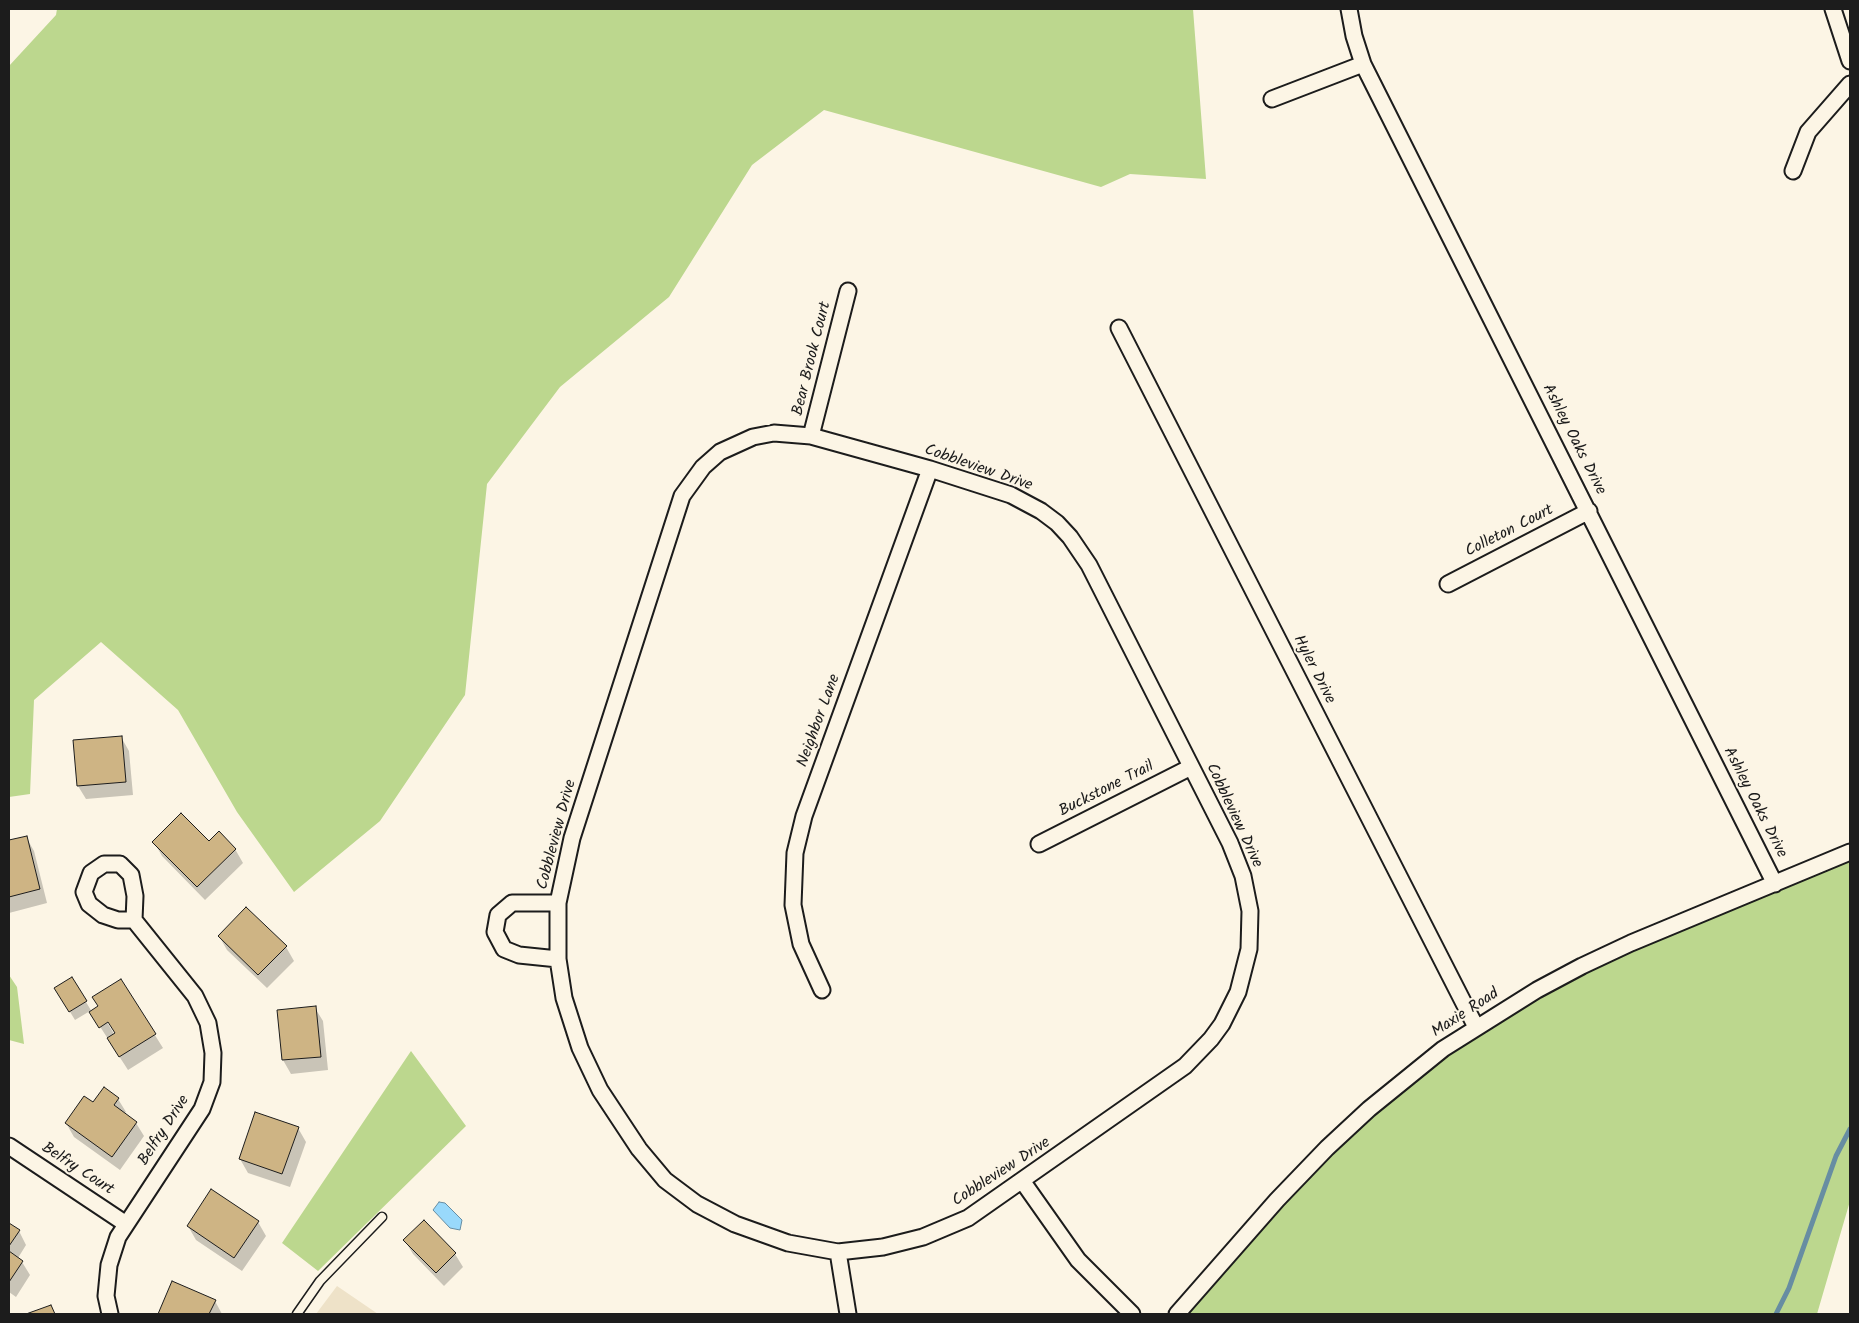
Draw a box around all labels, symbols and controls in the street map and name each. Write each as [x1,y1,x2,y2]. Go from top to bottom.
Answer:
street label: Bear Brook Court [790,300,836,418]
street label: Ashley Oaks Drive [1537,381,1609,499]
street label: Cobbleview Drive [921,442,1035,496]
street label: Colleton Court [1463,502,1557,562]
street label: Hyler Drive [1288,632,1338,708]
street label: Neighbor Lane [794,672,846,770]
street label: Ashley Oaks Drive [1718,744,1790,862]
street label: Buckstone Trail [1056,758,1158,822]
street label: Cobbleview Drive [1200,761,1266,871]
street label: Cobbleview Drive [534,778,582,892]
street label: Maxie Road [1429,985,1503,1043]
street label: Belfry Drive [135,1092,195,1170]
street label: Cobbleview Drive [949,1134,1055,1212]
street label: Belfry Court [37,1139,117,1201]

